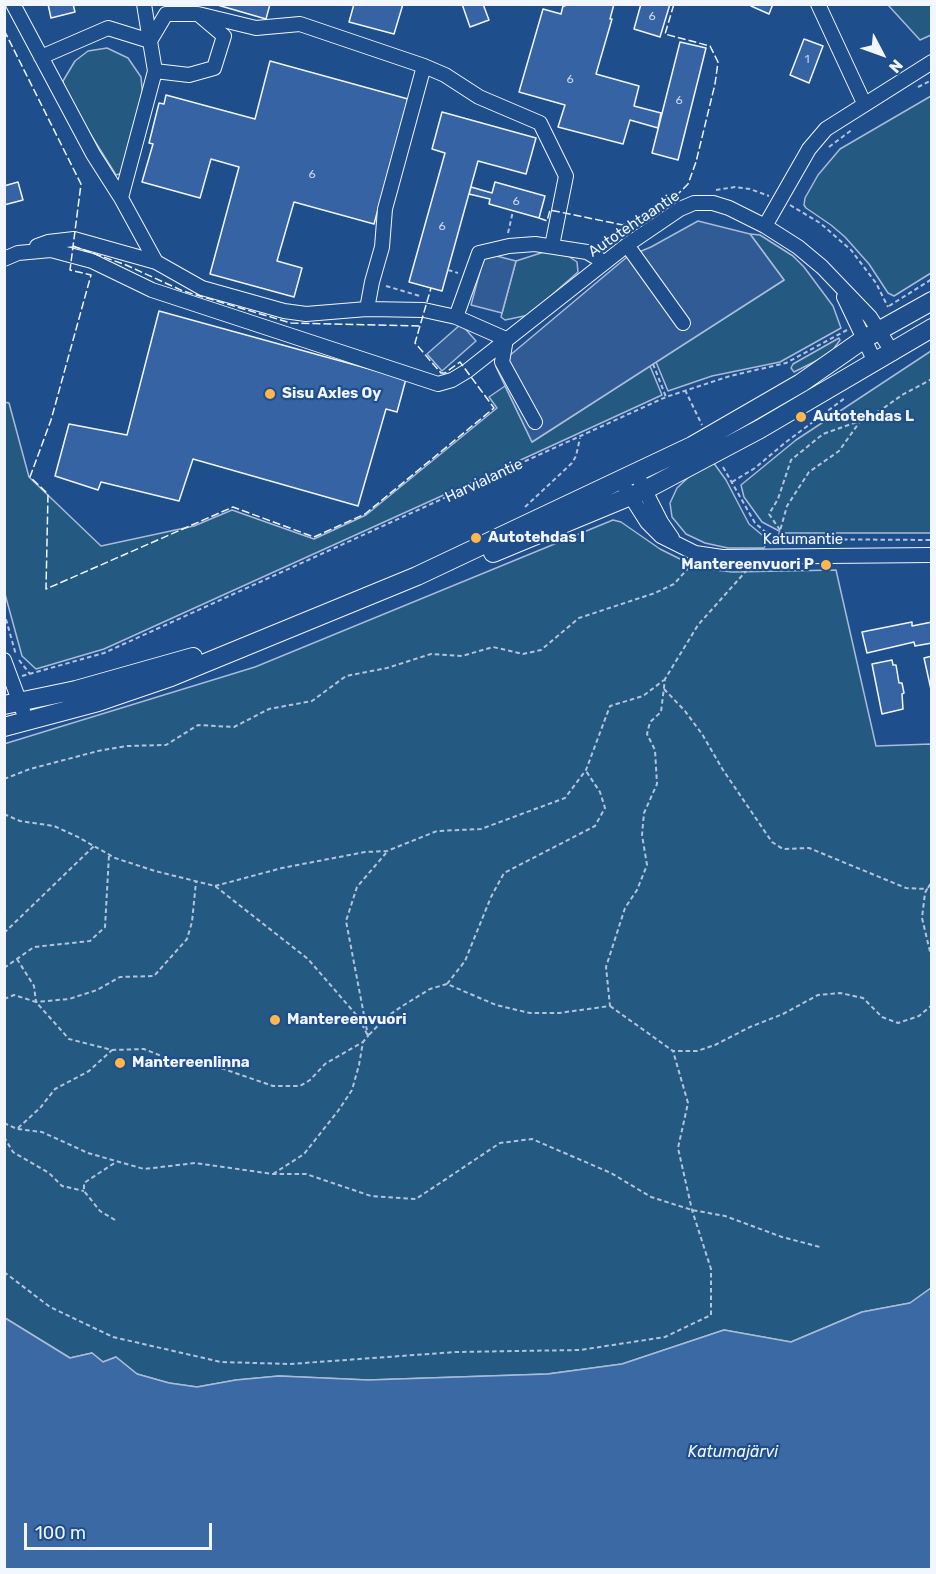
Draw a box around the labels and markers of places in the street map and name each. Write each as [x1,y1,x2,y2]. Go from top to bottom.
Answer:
place label: Sisu Axles Oy [282,385,381,403]
marker: Sisu Axles Oy [263,387,277,401]
place label: Autotehdas L [813,408,914,426]
marker: Autotehdas L [794,410,808,424]
place label: Autotehdas I [488,529,585,547]
marker: Autotehdas I [469,531,483,545]
place label: Mantereenvuori P [681,556,814,574]
marker: Mantereenvuori P [819,558,833,572]
place label: Mantereenvuori [287,1011,407,1029]
marker: Mantereenvuori [268,1013,282,1027]
place label: Mantereenlinna [132,1054,250,1072]
marker: Mantereenlinna [113,1056,127,1070]

